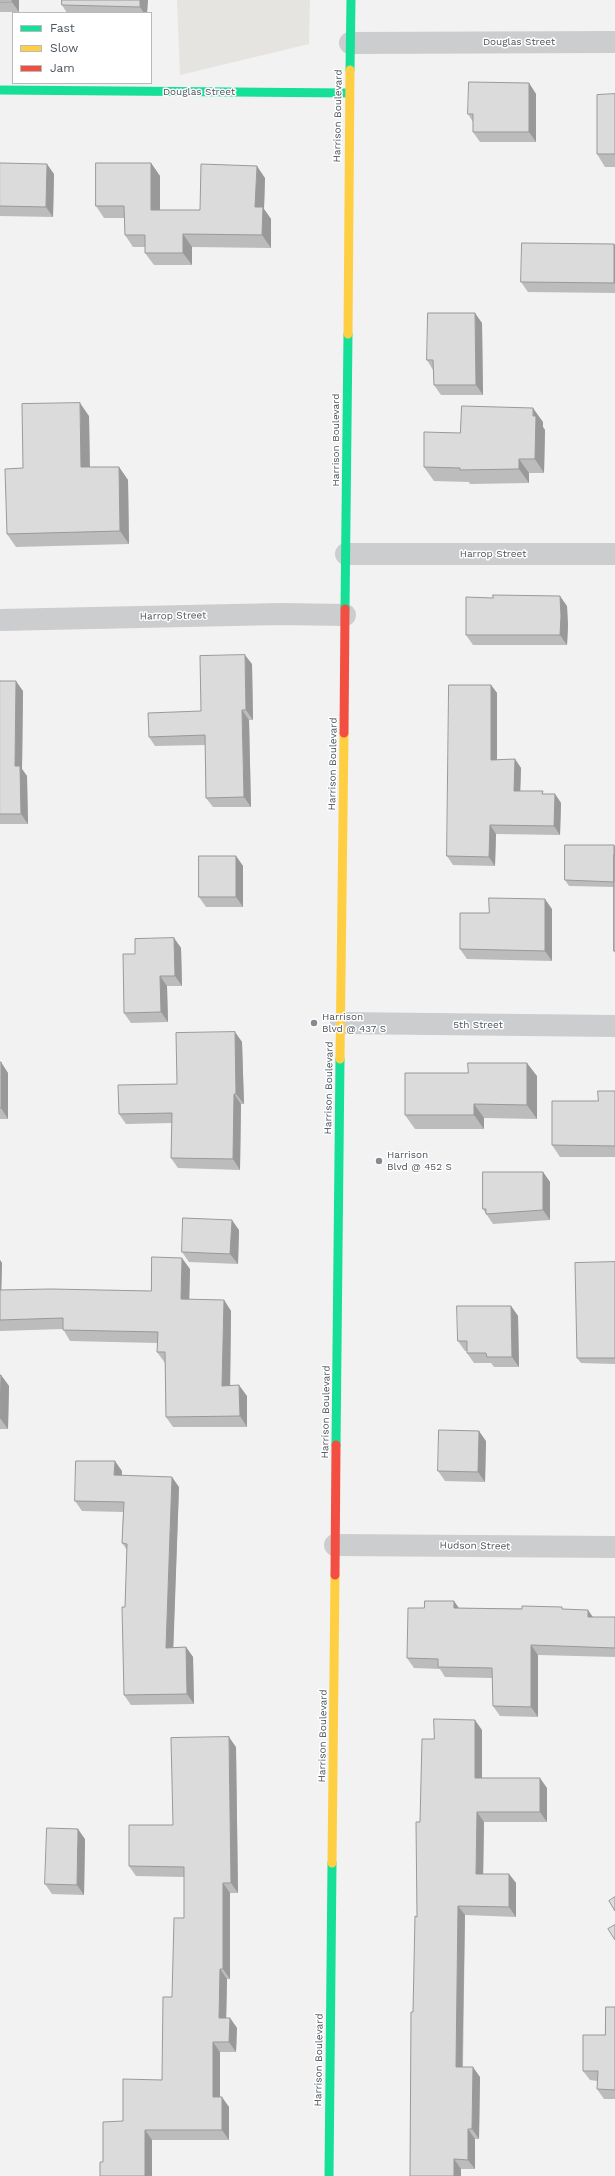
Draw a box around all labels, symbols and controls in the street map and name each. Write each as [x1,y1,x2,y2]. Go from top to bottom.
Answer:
legend [12,12,152,84]
text: Fast [50,21,75,35]
street label: Douglas Street [483,36,555,48]
text: Slow [50,41,78,55]
text: Jam [50,61,75,75]
street label: Harrison Boulevard [331,69,345,163]
street label: Douglas Street [163,86,235,98]
street label: Harrison Boulevard [330,394,342,486]
street label: Harrop Street [460,548,526,560]
street label: Harrop Street [140,609,206,623]
street label: Harrison Boulevard [326,717,340,811]
place label: Harrison Blvd @ 437 S [322,1011,386,1034]
marker: Harrison Blvd @ 437 S [309,1018,319,1028]
street label: 5th Street [453,1019,503,1031]
street label: Harrison Boulevard [322,1041,336,1135]
place label: Harrison Blvd @ 452 S [387,1149,452,1172]
marker: Harrison Blvd @ 452 S [374,1156,384,1166]
street label: Harrison Boulevard [319,1365,333,1459]
street label: Hudson Street [440,1539,510,1553]
street label: Harrison Boulevard [316,1689,330,1783]
street label: Harrison Boulevard [312,2013,326,2107]

